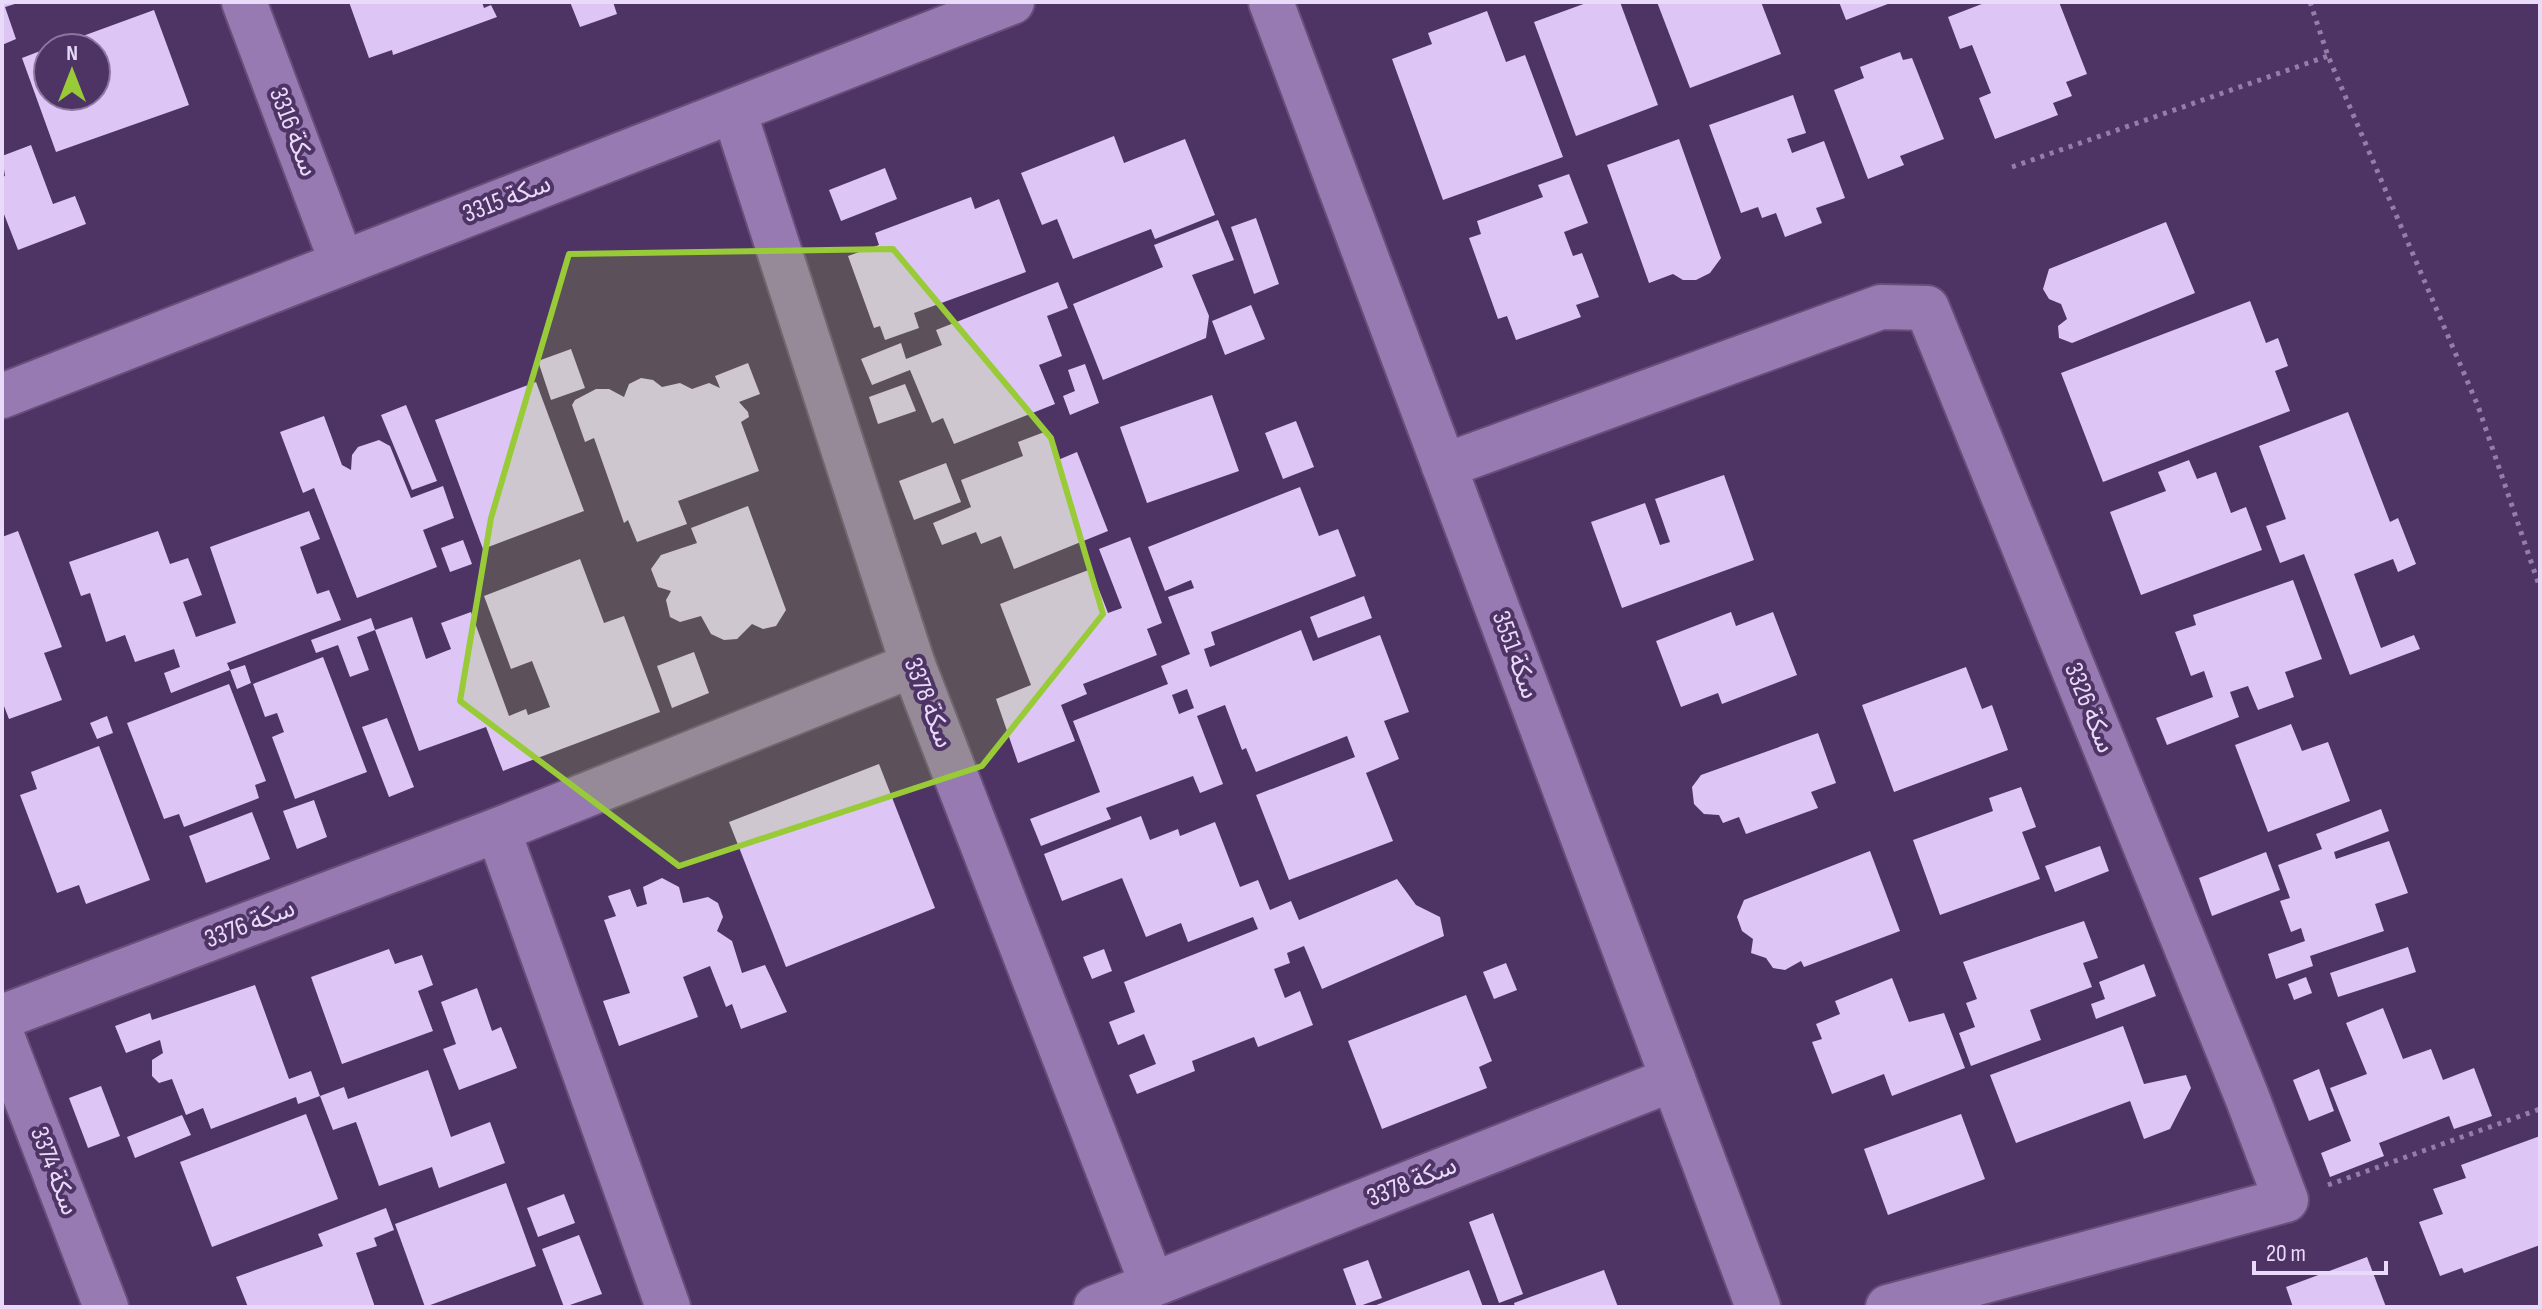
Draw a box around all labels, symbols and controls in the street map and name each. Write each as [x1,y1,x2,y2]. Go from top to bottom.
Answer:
north arrow [32,32,112,112]
text: N [66,40,78,67]
street label: سكة 3316 [262,83,324,181]
street label: سكة 3315 [459,168,555,230]
street label: سكة 3551 [1485,607,1545,703]
street label: سكة 3378 [897,654,959,752]
street label: سكة 3326 [2057,658,2121,758]
street label: سكة 3376 [201,893,299,955]
street label: سكة 3374 [23,1122,85,1220]
street label: سكة 3378 [1363,1150,1461,1214]
scale bar [2254,1225,2386,1275]
text: 20 m [2266,1239,2306,1268]

